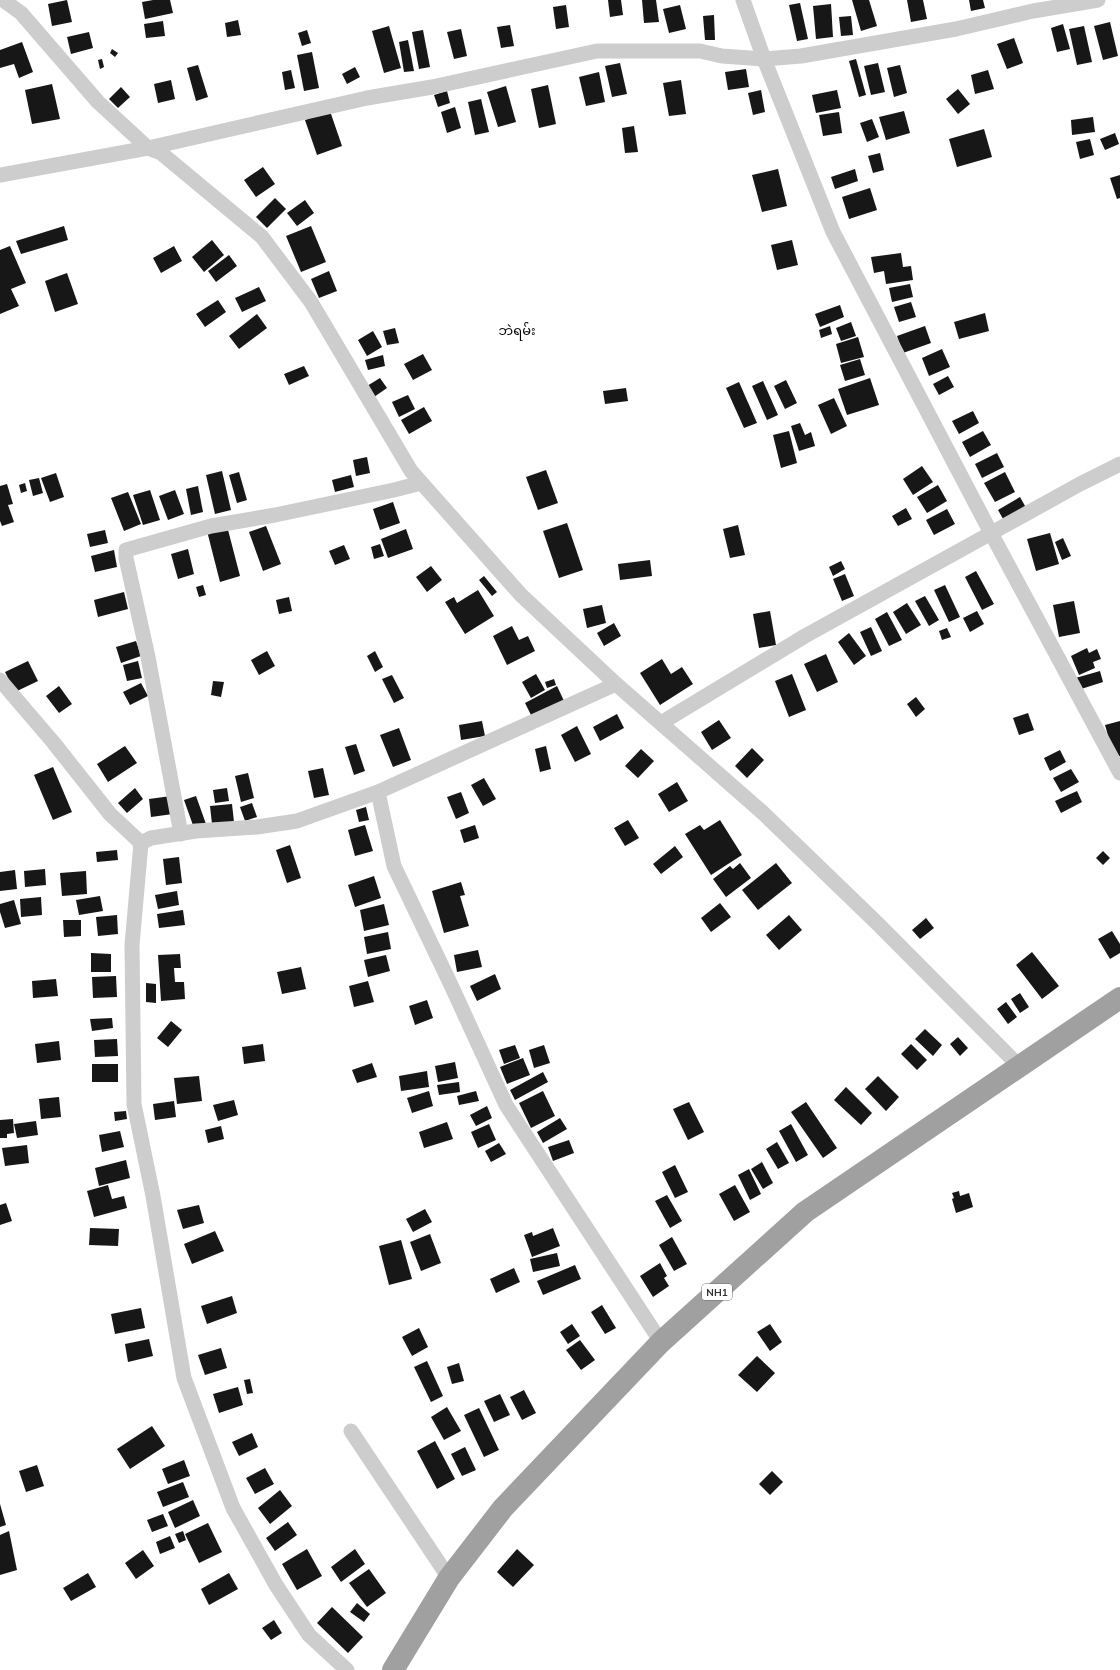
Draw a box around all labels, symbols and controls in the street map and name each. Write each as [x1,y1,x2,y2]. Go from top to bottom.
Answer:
district label: ဘဲရမ်း [499,322,535,341]
road number: NH1 [702,1284,732,1300]

